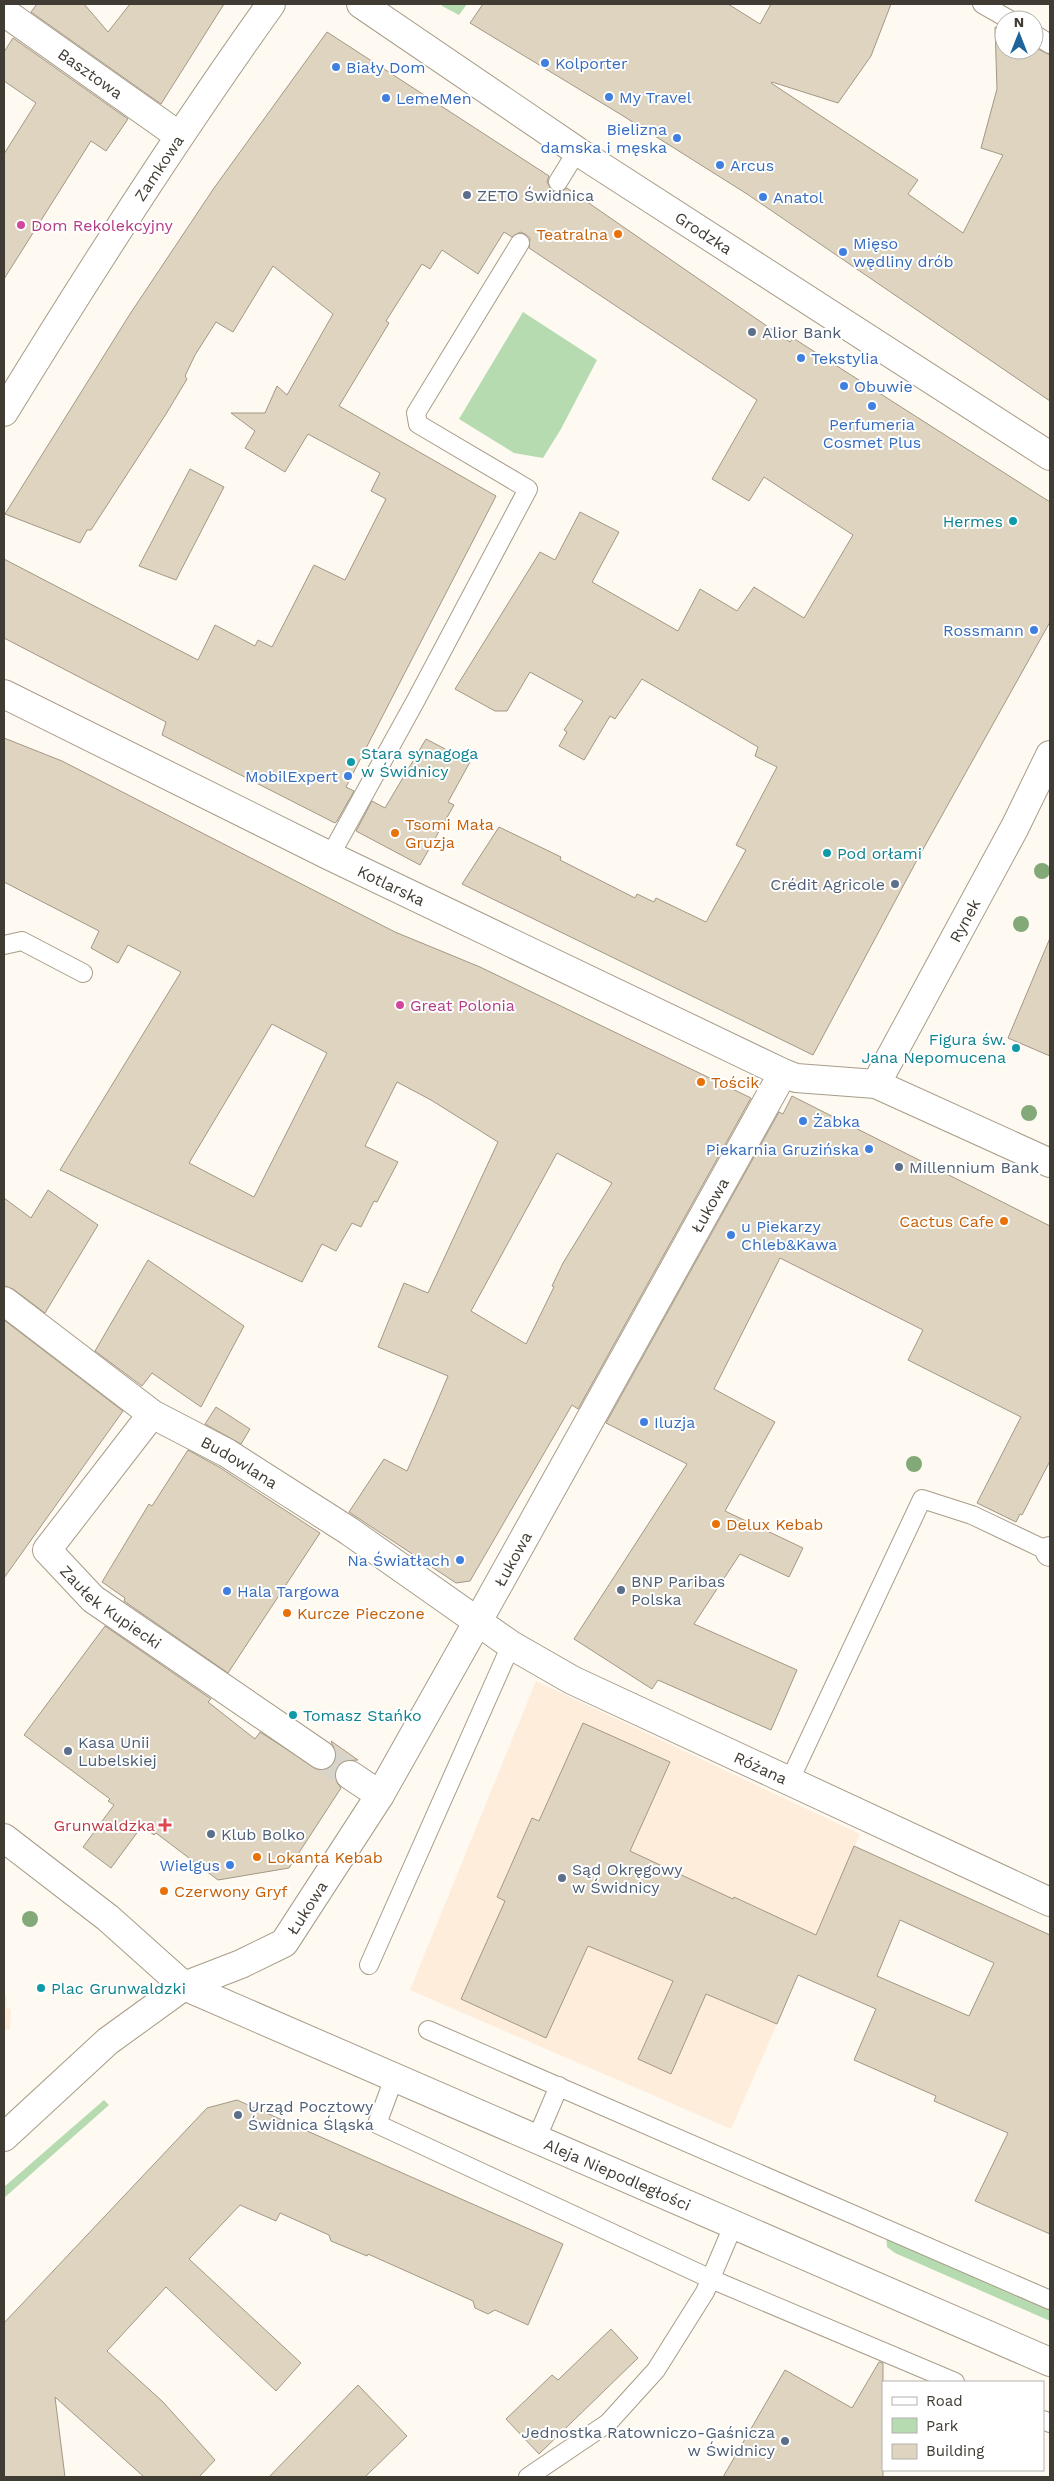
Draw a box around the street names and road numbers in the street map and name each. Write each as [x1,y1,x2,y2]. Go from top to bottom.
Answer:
street label: Basztowa [54,44,126,103]
street label: Zamkowa [131,132,188,205]
street label: Grodzka [671,208,735,258]
street label: Kotlarska [354,862,428,910]
street label: Rynek [945,896,984,946]
street label: Łukowa [687,1174,733,1236]
street label: Budowlana [198,1432,281,1493]
street label: Łukowa [490,1528,536,1590]
street label: Zaułek Kupiecki [56,1561,165,1653]
street label: Różana [731,1748,790,1789]
street label: Łukowa [283,1878,332,1938]
street label: Aleja Niepodległości [541,2135,694,2215]

